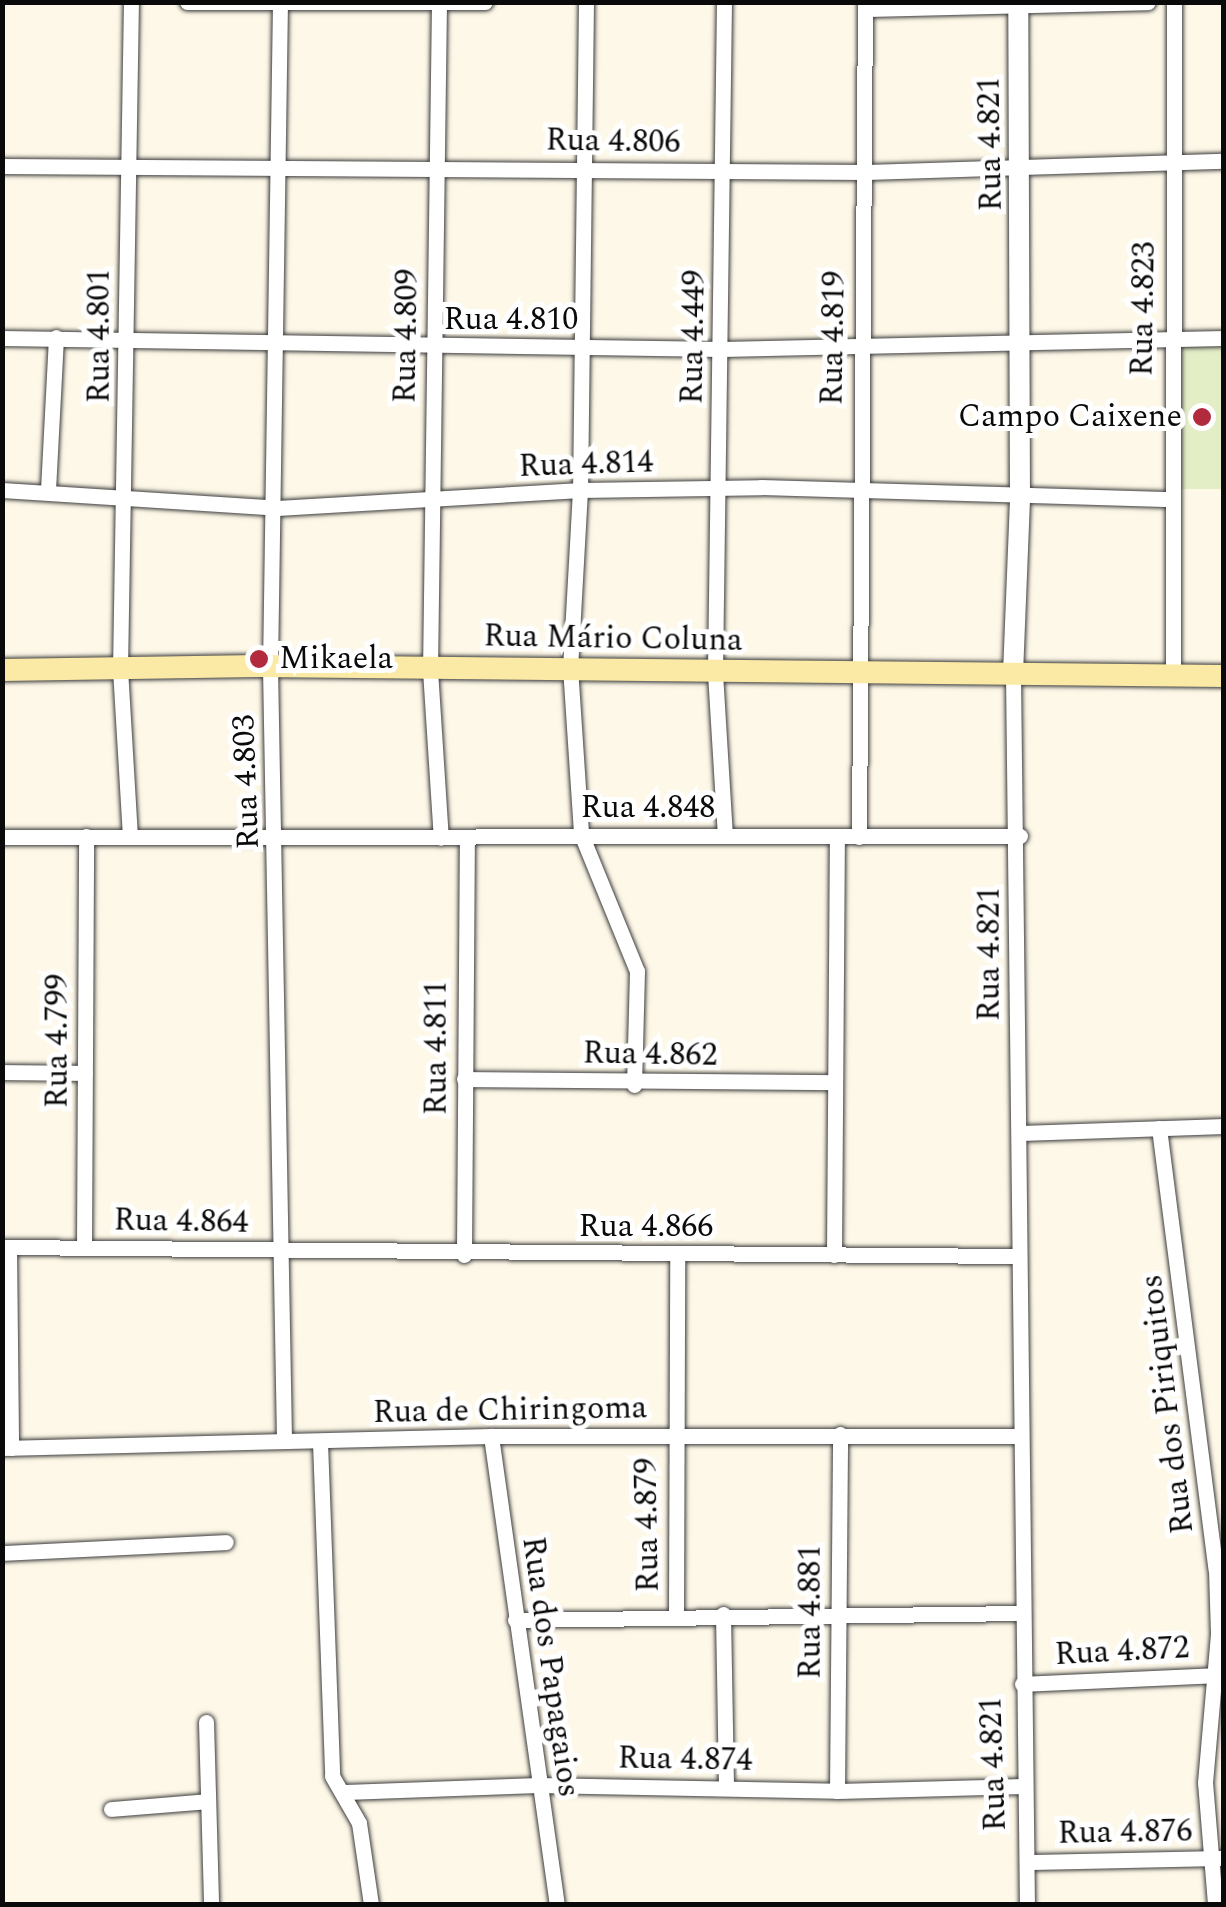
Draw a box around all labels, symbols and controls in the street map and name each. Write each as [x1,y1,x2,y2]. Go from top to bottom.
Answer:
street label: Rua 4.821 [971,76,1011,212]
street label: Rua 4.806 [545,122,681,162]
street label: Rua 4.823 [1124,241,1164,377]
street label: Rua 4.809 [387,268,427,404]
street label: Rua 4.801 [81,269,119,403]
street label: Rua 4.449 [674,269,714,405]
street label: Rua 4.819 [814,270,854,406]
street label: Rua 4.810 [444,301,578,339]
place label: Campo Caixene [958,398,1182,436]
marker: Campo Caixene [1191,406,1213,428]
street label: Rua 4.814 [518,443,654,487]
street label: Rua Mário Coluna [483,618,743,660]
place label: Mikaela [279,640,393,678]
marker: Mikaela [248,648,270,670]
street label: Rua 4.803 [225,714,269,850]
street label: Rua 4.848 [581,789,715,827]
street label: Rua 4.821 [971,887,1009,1021]
street label: Rua 4.799 [39,974,77,1108]
street label: Rua 4.811 [418,981,456,1115]
street label: Rua 4.862 [582,1035,718,1075]
street label: Rua 4.864 [113,1202,249,1242]
street label: Rua 4.866 [579,1208,713,1246]
street label: Rua dos Piriquitos [1133,1272,1203,1536]
street label: Rua de Chiringoma [372,1389,648,1433]
street label: Rua 4.879 [628,1457,668,1593]
street label: Rua dos Papagaios [513,1534,587,1800]
street label: Rua 4.881 [792,1545,830,1679]
street label: Rua 4.872 [1054,1629,1190,1675]
street label: Rua 4.821 [972,1696,1016,1832]
street label: Rua 4.874 [617,1740,753,1780]
street label: Rua 4.876 [1057,1813,1193,1853]

